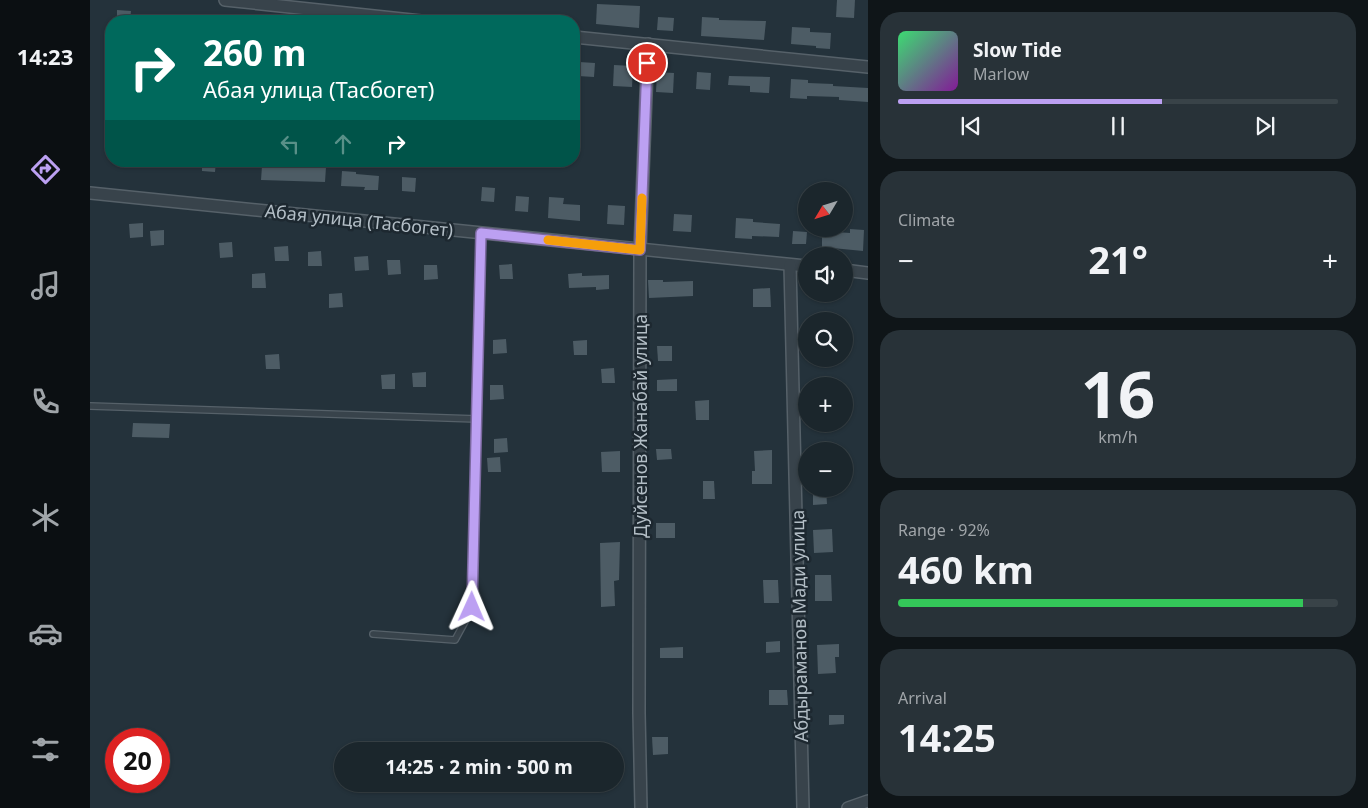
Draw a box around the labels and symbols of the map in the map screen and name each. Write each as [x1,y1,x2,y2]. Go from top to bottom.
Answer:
pin [626,42,668,84]
north arrow [798,182,852,238]
street label: Абая улица (Тасбогет) [264,198,454,242]
street label: Дуйсенов Жанабай улица [628,314,652,538]
street label: Абдыраманов Мади улица [785,510,813,742]
position arrow [445,580,497,632]
speed limit sign: 20 [105,728,170,793]

